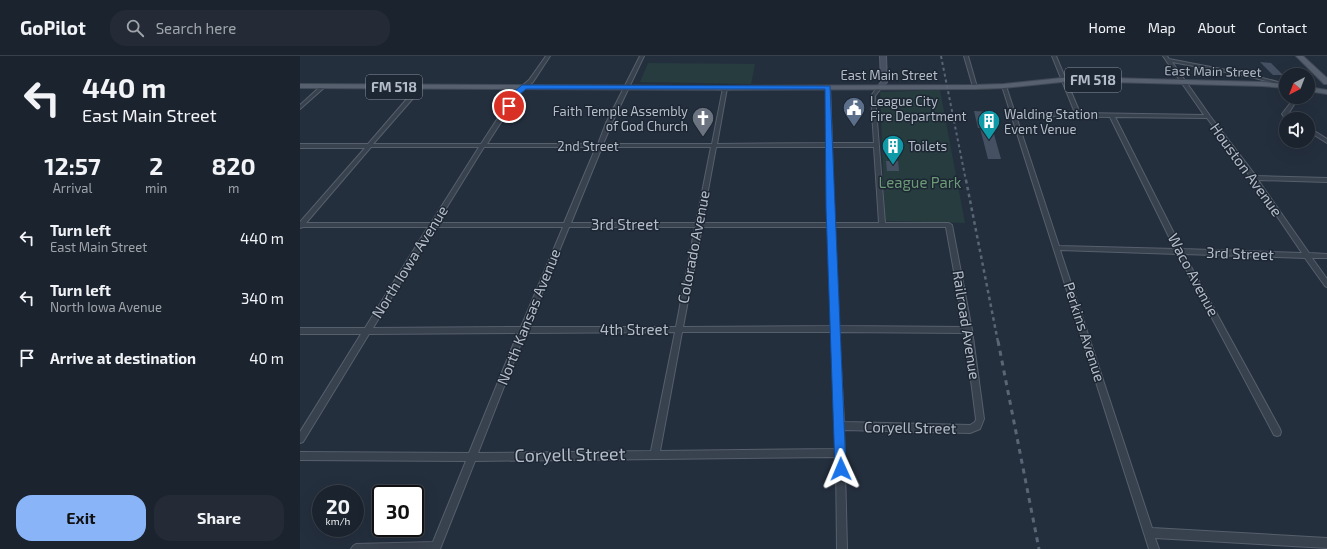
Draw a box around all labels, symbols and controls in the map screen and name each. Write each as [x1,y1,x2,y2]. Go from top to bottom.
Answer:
search box [110,10,390,46]
text: GoPilot [20,16,86,39]
icon: search [124,17,146,39]
text: Search here [156,19,236,37]
text: Home [1089,19,1126,36]
text: Map [1148,19,1176,36]
text: About [1198,19,1236,36]
text: Contact [1258,19,1307,36]
street label: East Main Street [1164,62,1262,80]
street label: East Main Street [840,67,938,83]
road number: FM 518 [1065,68,1121,92]
north arrow [1279,68,1315,104]
map controls [1279,68,1315,148]
text: 440 m [82,70,166,104]
icon: left [16,72,68,124]
road number: FM 518 [366,75,422,99]
pin [492,89,526,123]
place label: League City Fire Department [870,93,967,124]
icon: arrive [498,95,520,117]
public building icon: League City Fire Department [841,95,867,128]
place label: Faith Temple Assembly of God Church [553,103,688,134]
text: East Main Street [82,104,217,126]
church icon: Faith Temple Assembly of God Church [690,105,716,138]
place label: Walding Station Event Venue [1004,106,1098,137]
building icon: Walding Station Event Venue [976,108,1002,141]
button: sound [1279,112,1315,148]
street label: Houston Avenue [1207,119,1287,220]
building icon: Toilets [880,133,906,166]
street label: 2nd Street [557,138,619,154]
place label: Toilets [908,138,947,154]
text: 12:57 [44,151,101,180]
text: 2 [149,151,163,180]
text: 820 [212,151,256,180]
park label: League Park [879,173,962,191]
text: Arrival [53,180,92,196]
text: min [145,180,167,196]
text: m [228,180,239,196]
street label: Colorado Avenue [673,189,713,305]
street label: North Iowa Avenue [367,202,451,321]
street label: 3rd Street [591,215,659,233]
text: Turn left [50,221,111,239]
icon: left [16,227,38,249]
text: 440 m [240,229,284,247]
street label: Waco Avenue [1165,230,1223,319]
text: East Main Street [50,239,147,255]
street label: 3rd Street [1206,243,1275,263]
street label: North Kansas Avenue [492,246,564,387]
street label: Railroad Avenue [949,269,984,381]
street label: Perkins Avenue [1060,280,1110,384]
text: Turn left [50,281,111,299]
icon: left [16,287,38,309]
text: 340 m [241,289,284,307]
text: North Iowa Avenue [50,299,162,315]
street label: 4th Street [600,320,669,338]
icon: arrive [16,347,38,369]
text: Arrive at destination [50,349,196,367]
text: 40 m [249,349,284,367]
street label: Coryell Street [864,417,957,437]
street label: Coryell Street [514,442,626,466]
position arrow [820,448,862,490]
speed limit sign: 30 [372,485,424,537]
text: 20 [326,494,350,518]
button: Exit [16,495,146,541]
button: Share [154,495,284,541]
text: km/h [326,515,350,527]

